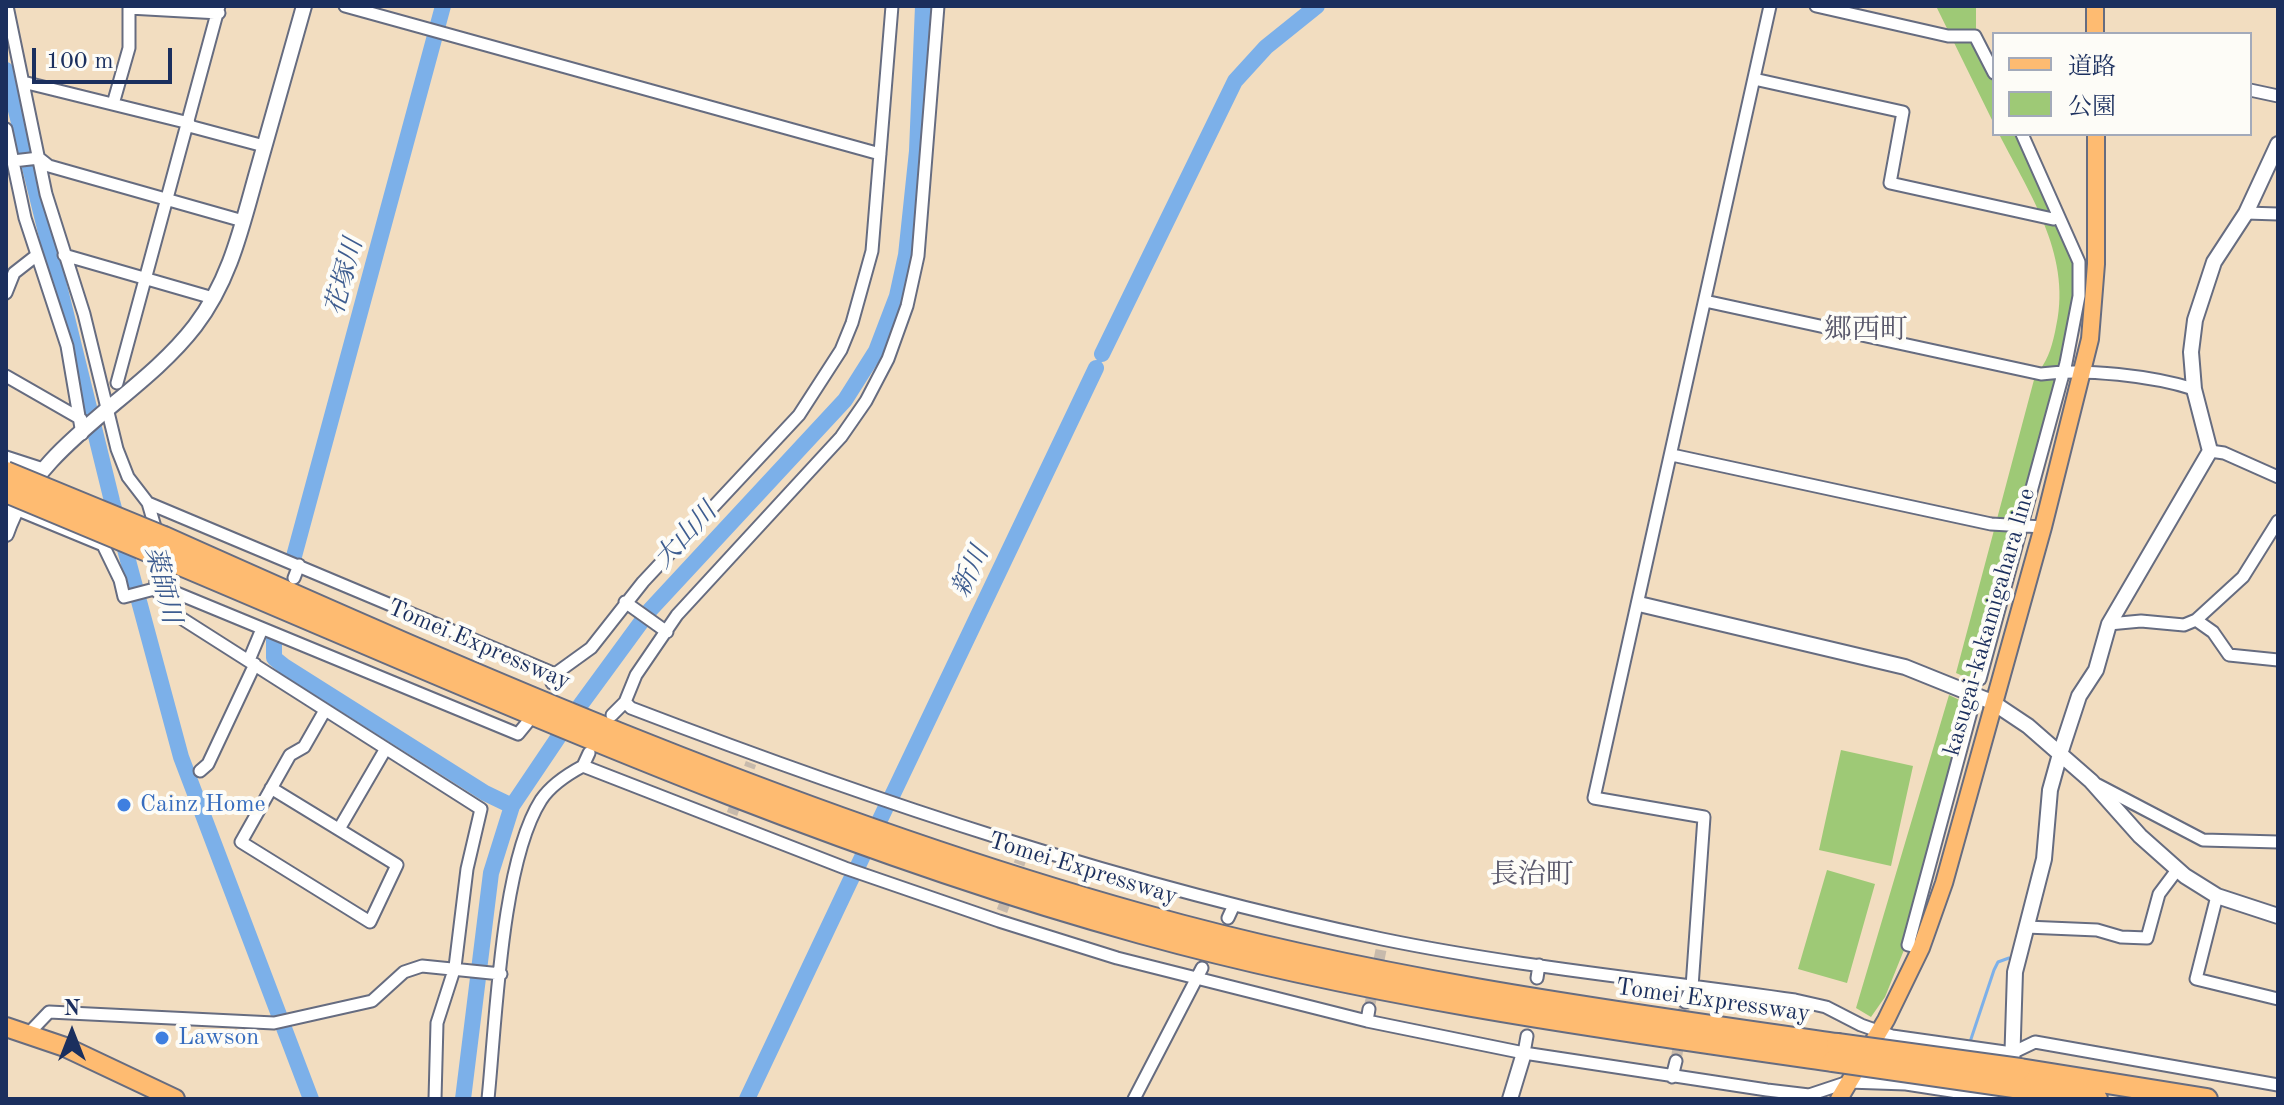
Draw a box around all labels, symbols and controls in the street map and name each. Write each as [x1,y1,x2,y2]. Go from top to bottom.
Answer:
scale bar [36,32,176,82]
legend [1992,32,2252,136]
text: 100 m [46,50,114,74]
text: 道路 [2068,56,2116,80]
text: 公園 [2068,96,2116,120]
water label: 花塚川 [320,235,370,319]
district label: 郷西町 [1824,314,1908,348]
street label: kasugai-kakamigahara line [1938,485,2042,759]
water label: 大山川 [648,497,724,575]
water label: 新川 [946,542,996,602]
water label: 薬師川 [137,543,187,627]
street label: Tomei Expressway [383,593,575,697]
place label: Cainz Home [140,791,266,819]
marker: Cainz Home [115,796,133,814]
street label: Tomei Expressway [985,827,1181,911]
district label: 長治町 [1490,859,1574,893]
street label: Tomei Expressway [1614,973,1812,1029]
north arrow [32,993,112,1073]
text: N [64,998,80,1020]
place label: Lawson [178,1024,259,1052]
marker: Lawson [153,1029,171,1047]

